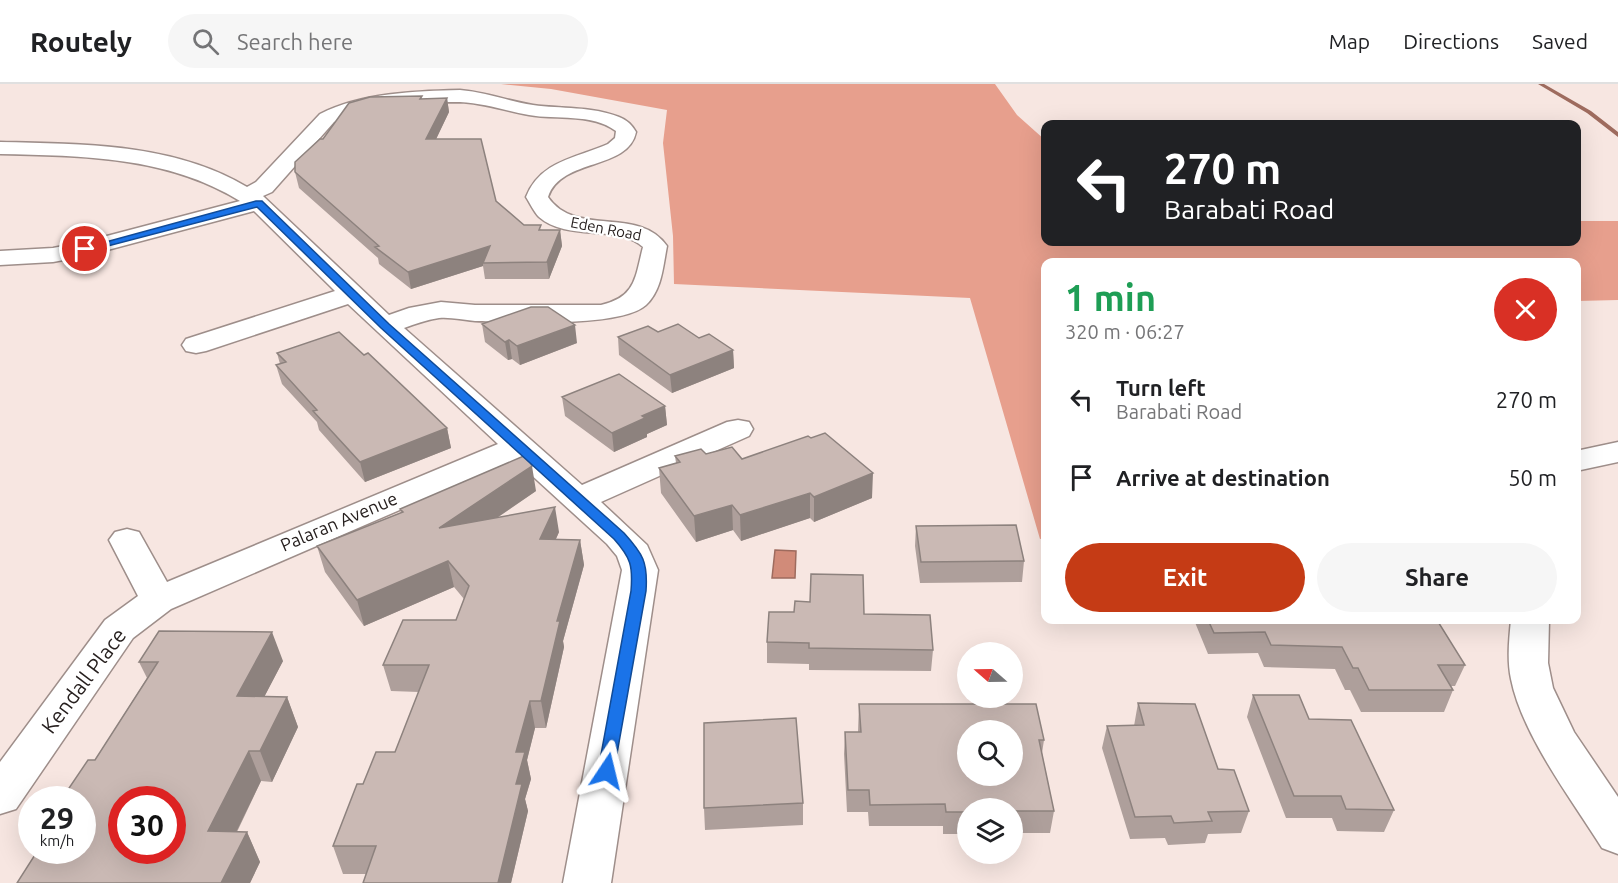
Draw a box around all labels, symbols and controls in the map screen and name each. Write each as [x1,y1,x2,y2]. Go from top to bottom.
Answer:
search box [168,14,588,68]
icon: search [189,25,222,58]
text: Routely [30,26,132,57]
text: Search here [237,29,353,54]
text: Map [1329,29,1370,53]
text: Directions [1403,29,1499,53]
text: Saved [1532,29,1588,53]
icon: left [1065,144,1143,222]
text: 270 m [1164,145,1281,192]
text: Barabati Road [1164,194,1334,224]
street label: Eden Road [569,213,643,244]
pin [59,223,110,274]
icon: arrive [68,232,101,265]
text: 1 min [1065,277,1156,318]
button: close [1494,278,1557,341]
text: 320 m · 06:27 [1065,320,1185,343]
text: Turn left [1116,375,1206,400]
icon: left [1065,383,1098,416]
text: 270 m [1496,387,1557,412]
text: Barabati Road [1116,400,1242,423]
icon: arrive [1065,461,1098,494]
text: Arrive at destination [1116,465,1330,490]
text: 50 m [1508,465,1557,490]
street label: Palaran Avenue [277,487,400,555]
button: Exit [1065,543,1305,612]
button: Share [1317,543,1557,612]
street label: Kendall Place [36,623,130,738]
north arrow [957,642,1023,708]
map controls [957,642,1023,864]
button: search [957,720,1023,786]
position arrow [575,739,639,803]
speed limit sign: 30 [108,786,186,864]
button: layers [957,798,1023,864]
text: 29 [40,801,74,835]
text: km/h [40,832,74,849]

